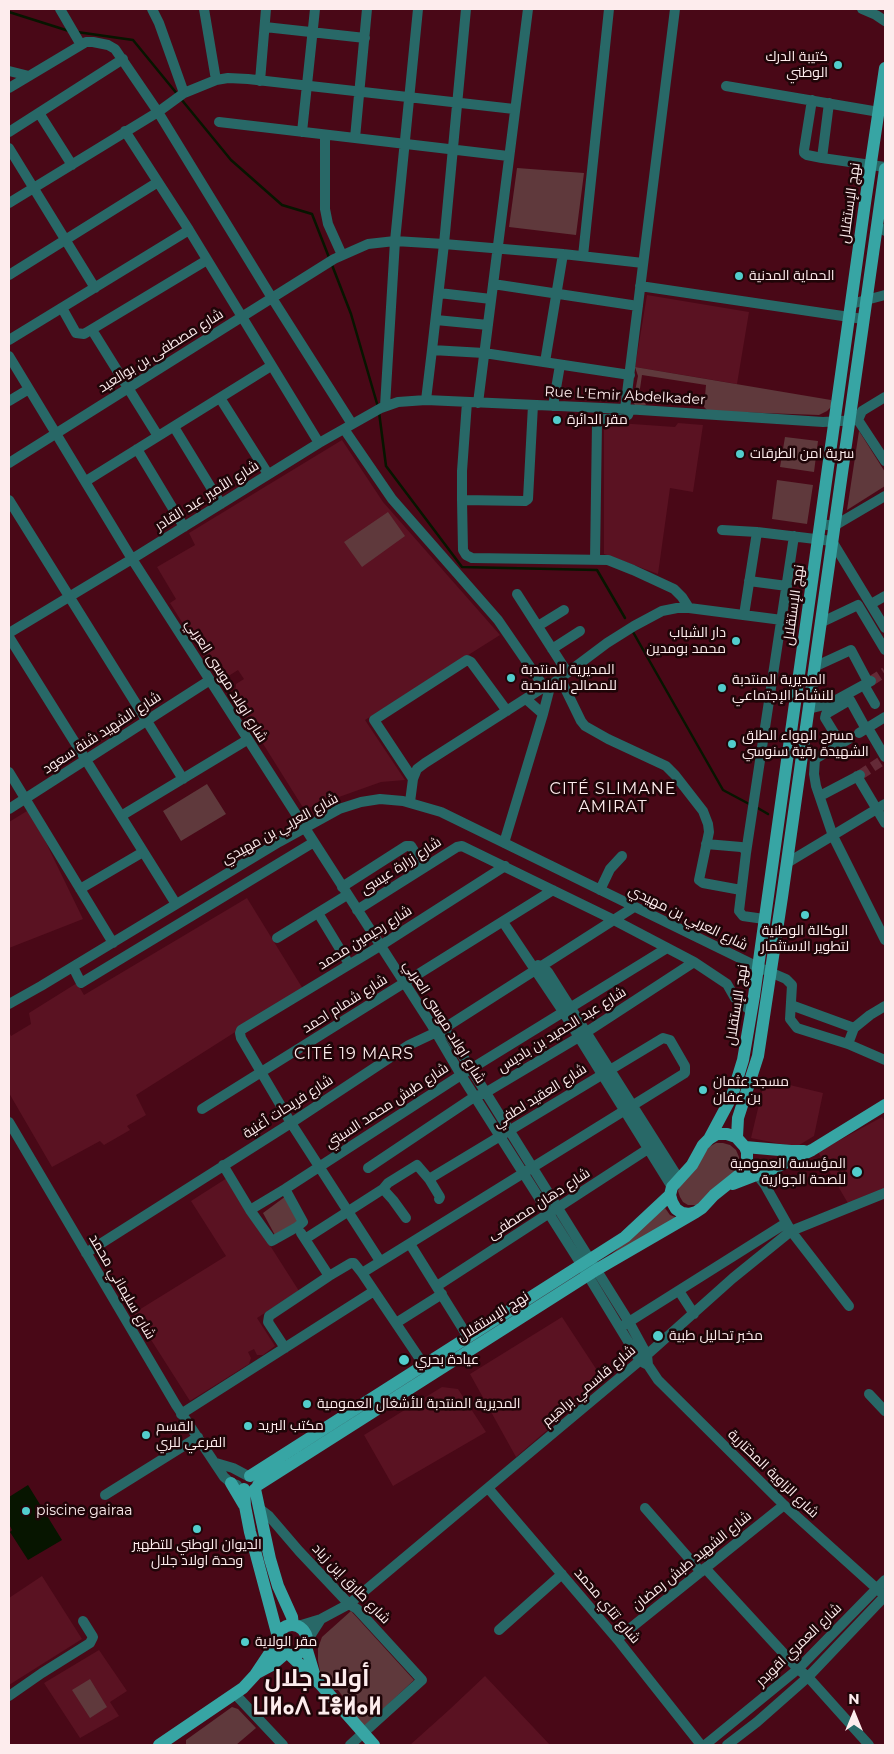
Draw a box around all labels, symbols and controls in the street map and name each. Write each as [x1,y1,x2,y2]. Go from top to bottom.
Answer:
place label: كتيبة الدرك الوطني [765,49,828,82]
marker: كتيبة الدرك الوطني [832,59,844,71]
street label: نهج الإستقلال [836,161,864,245]
place label: الحماية المدنية [749,268,835,284]
marker: الحماية المدنية [733,270,745,282]
street label: شارع مصطفى بن بوالعيد [95,306,227,396]
street label: Rue L'Emir Abdelkader [544,383,706,409]
place label: مقر الدائرة [567,412,628,428]
marker: مقر الدائرة [551,414,563,426]
place label: سرية امن الطرقات [750,446,854,462]
marker: سرية امن الطرقات [734,448,746,460]
street label: شارع الأمير عبد القادر [152,457,262,535]
street label: نهج الإستقلال [780,563,808,647]
street label: شارع اولاد موسى العربي [181,616,271,746]
place label: دار الشباب محمد بومدين [646,625,726,658]
marker: دار الشباب محمد بومدين [730,635,742,647]
place label: المديرية المنتدبة للمصالح الفلاحية [521,662,617,694]
marker: المديرية المنتدبة للمصالح الفلاحية [505,672,517,684]
place label: المديرية المنتدبة للنشاط الإجتماعي [732,672,834,704]
marker: المديرية المنتدبة للنشاط الإجتماعي [716,682,728,694]
street label: شارع الشهيد شنة سعود [40,688,164,778]
place label: مسرح الهواء الطلق الشهيدة رقية سنوسي [742,728,869,760]
marker: مسرح الهواء الطلق الشهيدة رقية سنوسي [726,738,738,750]
district label: CITÉ SLIMANE AMIRAT [548,779,678,817]
street label: شارع العربي بن مهيدي [219,790,341,868]
street label: شارع زرارة عيسى [357,834,445,898]
street label: شارع العربي بن مهيدي [626,882,750,954]
street label: شارع رحيمين محمد [315,902,415,974]
marker: الوكالة الوطنية لتطوير الاستثمار [799,909,811,921]
place label: الوكالة الوطنية لتطوير الاستثمار [761,923,849,956]
street label: شارع اولاد موسى العربي [399,957,489,1087]
street label: نهج الإستقلال [722,963,752,1047]
street label: شارع شمام احمد [299,971,391,1037]
street label: شارع عبد الحميد بن باديس [495,984,629,1076]
district label: CITÉ 19 MARS [292,1044,416,1064]
street label: شارع طبش محمد السبتي [322,1060,452,1152]
street label: شارع العقيد لطفي [490,1060,590,1132]
street label: شارع فريحات ٱغنية [240,1072,336,1142]
place label: مسجد عثمان بن عفان [713,1074,789,1106]
marker: مسجد عثمان بن عفان [697,1084,709,1096]
place label: المؤسسة العمومية للصحة الجوارية [730,1156,846,1188]
street label: شارع دهان مصطفى [485,1165,593,1243]
marker: المؤسسة العمومية للصحة الجوارية [850,1165,864,1179]
street label: شارع سليماني محمد [85,1231,159,1343]
street label: نهج الإستقلال [454,1288,532,1346]
place label: مخبر تحاليل طبية [669,1328,763,1344]
marker: مخبر تحاليل طبية [651,1329,665,1343]
street label: شارع قاسمي براهيم [539,1342,639,1430]
place label: عيادة بحري [415,1352,479,1368]
marker: عيادة بحري [397,1353,411,1367]
place label: المديرية المنتدبة للأشغال العمومية [317,1396,521,1412]
marker: المديرية المنتدبة للأشغال العمومية [301,1398,313,1410]
place label: مكتب البريد [258,1418,324,1434]
place label: القسم الفرعي للري [156,1419,226,1451]
marker: مكتب البريد [242,1420,254,1432]
street label: شارع الزاوية المختارية [724,1426,822,1522]
marker: القسم الفرعي للري [140,1429,152,1441]
place label: piscine gairaa [36,1503,132,1519]
marker: piscine gairaa [20,1505,32,1517]
street label: شارع الشهيد طبش رمضان [629,1508,755,1614]
marker: الديوان الوطني للتطهير وحدة اولاد جلال [191,1523,203,1535]
place label: الديوان الوطني للتطهير وحدة اولاد جلال [132,1537,262,1570]
street label: شارع طارق إبن زياد [308,1540,394,1628]
street label: شارع تتاي محمد [571,1565,643,1647]
street label: شارع العمري اقويدر [753,1600,845,1690]
place label: مقر الولاية [255,1634,317,1650]
marker: مقر الولاية [239,1636,251,1648]
district label: أولاد جلال ⵡⵍⴰⴷ ⵊⴻⵍⴰⵍ [252,1665,382,1721]
north arrow [829,1689,879,1739]
text: N [848,1690,860,1708]

